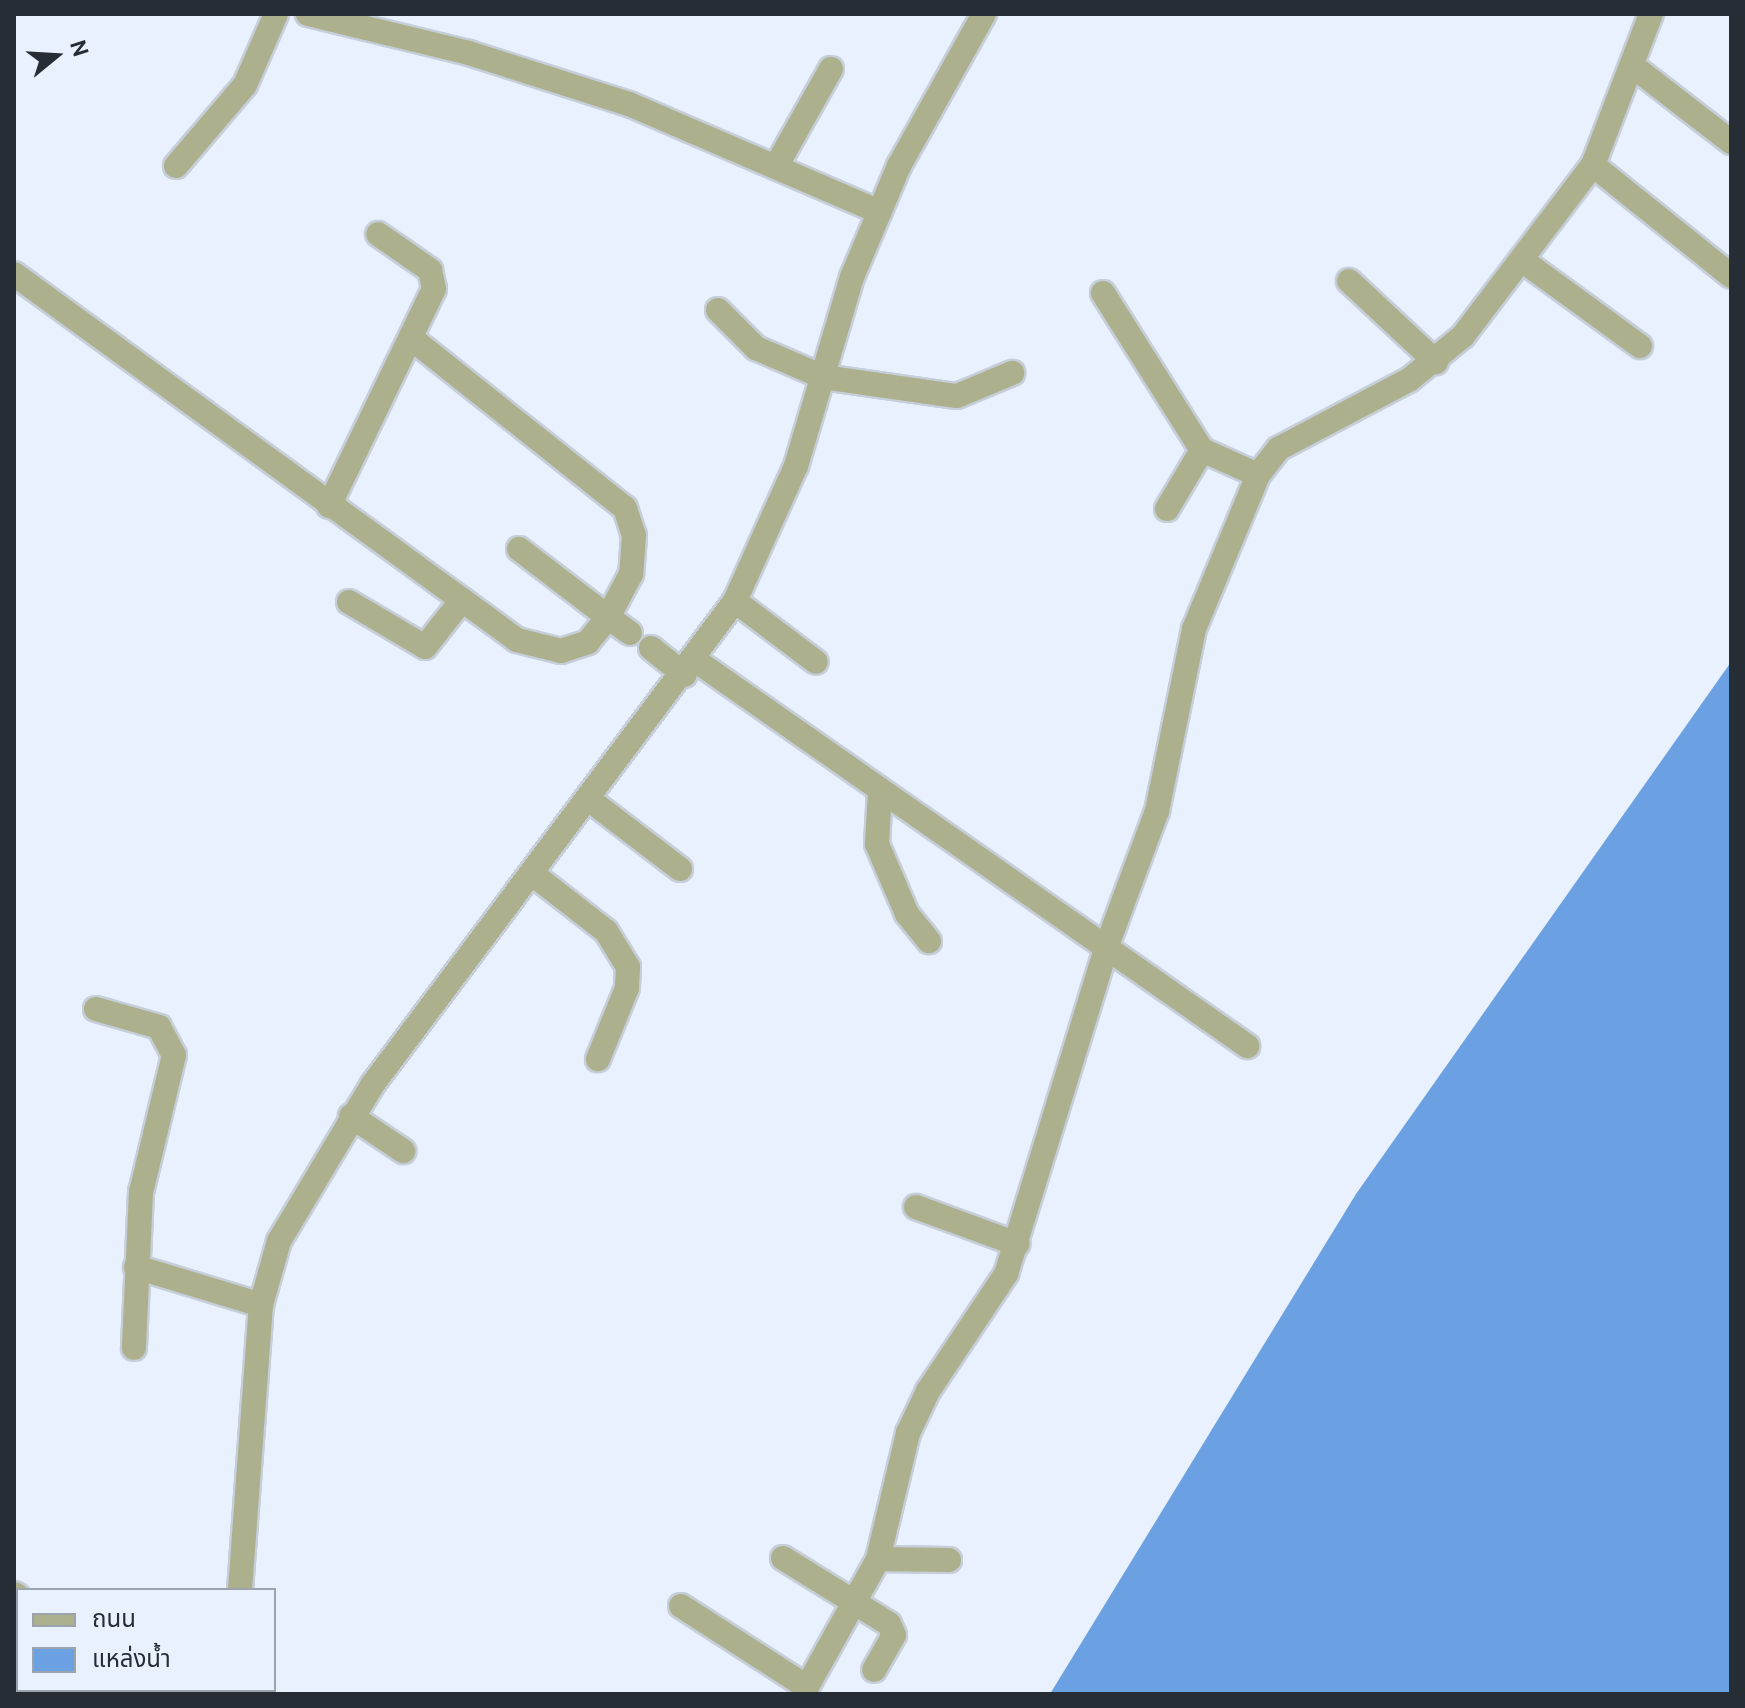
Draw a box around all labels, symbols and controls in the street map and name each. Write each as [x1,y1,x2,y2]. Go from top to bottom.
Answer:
north arrow [16,16,96,96]
text: N [64,37,95,60]
legend [16,1588,276,1692]
text: ถนน [92,1604,136,1633]
text: แหล่งน้ำ [92,1644,171,1673]

